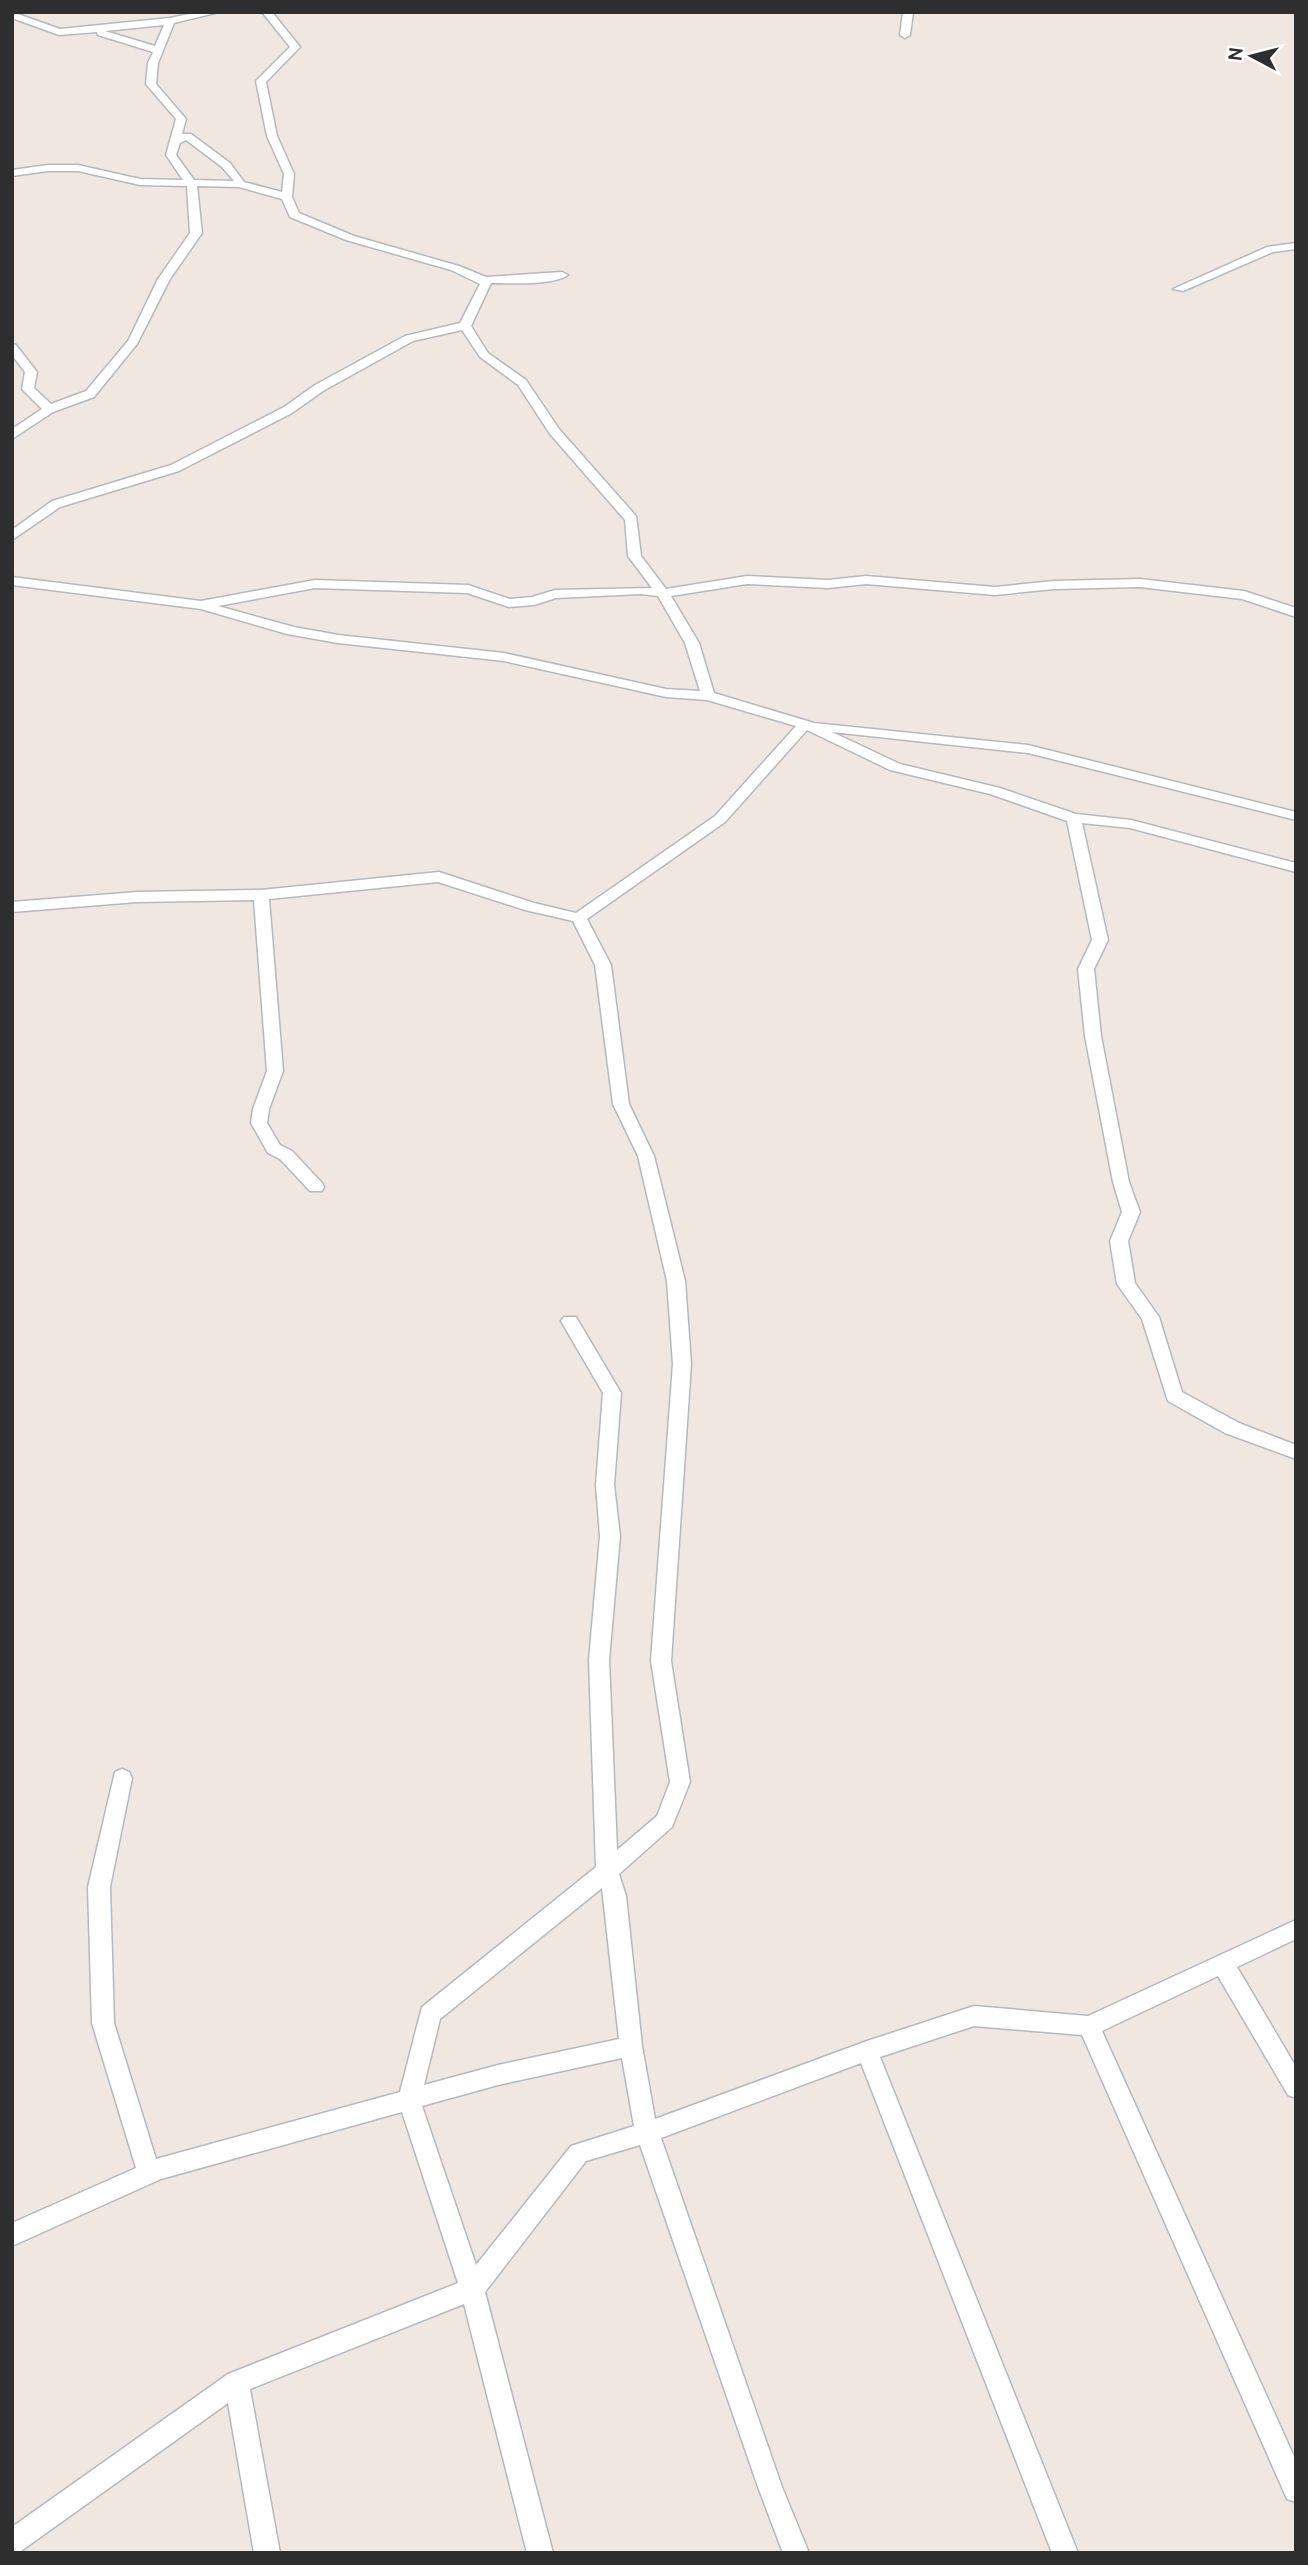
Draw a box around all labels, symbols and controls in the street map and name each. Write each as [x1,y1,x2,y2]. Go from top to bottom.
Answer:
north arrow [1217,21,1287,91]
text: N [1223,46,1248,62]

